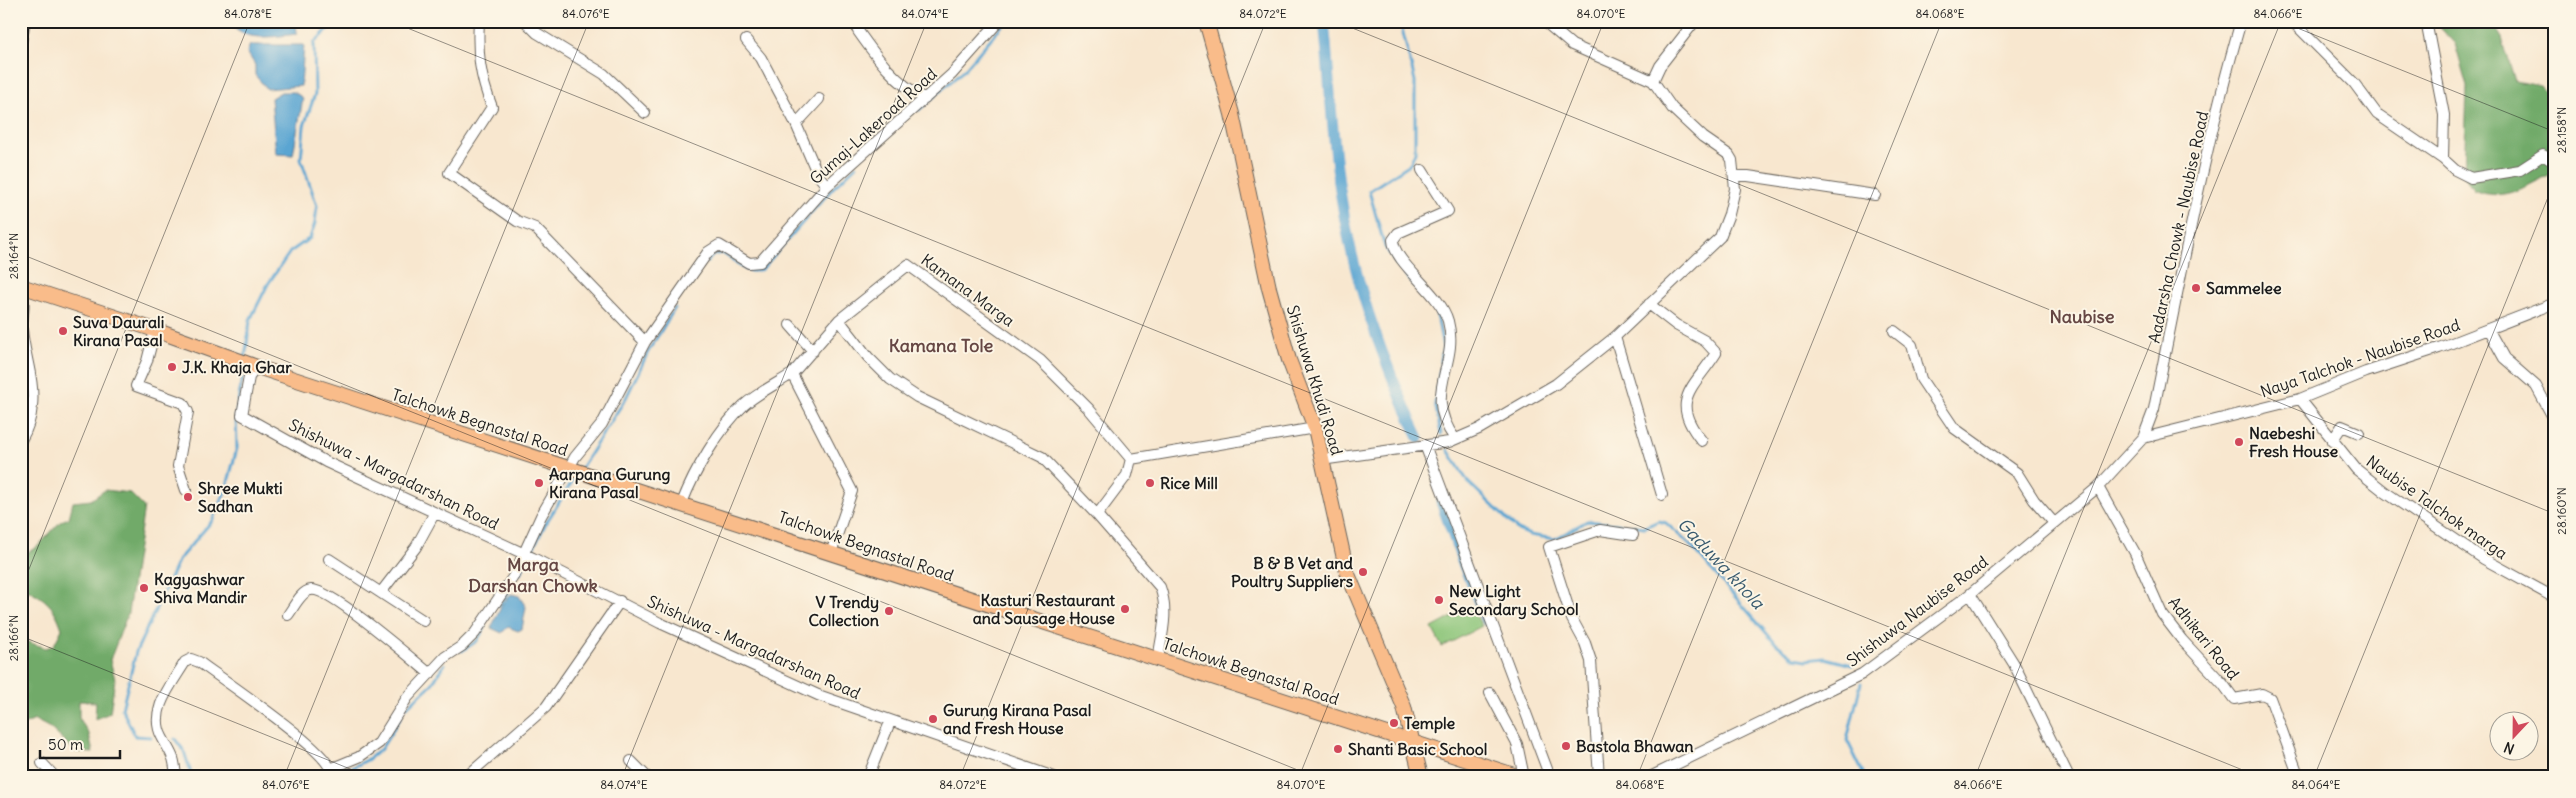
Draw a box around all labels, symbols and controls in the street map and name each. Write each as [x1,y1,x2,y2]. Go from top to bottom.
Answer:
text: 84.078°E [224,6,272,21]
text: 84.076°E [562,6,610,21]
text: 84.074°E [901,6,949,21]
text: 84.072°E [1239,6,1287,21]
text: 84.070°E [1577,6,1625,21]
text: 84.068°E [1915,6,1965,21]
text: 84.066°E [2253,6,2303,21]
street label: Gumaj-Lakeroad Road [805,64,941,188]
text: 28.158°N [2554,107,2569,153]
street label: Aadarsha Chowk - Naubise Road [2144,109,2212,345]
text: 28.164°N [6,233,21,279]
street label: Kamana Marga [917,249,1019,331]
place label: Sammelee [2206,278,2282,298]
marker: Sammelee [2190,282,2202,294]
street label: Shishuwa Khudi Road [1283,303,1347,457]
district label: Naubise [2050,305,2115,328]
place label: Suva Daurali Kirana Pasal [73,312,164,350]
street label: Naya Talchok - Naubise Road [2257,314,2463,402]
marker: Suva Daurali Kirana Pasal [57,325,69,337]
district label: Kamana Tole [889,334,994,357]
place label: J.K. Khaja Ghar [182,357,292,377]
marker: J.K. Khaja Ghar [166,361,178,373]
street label: Talchowk Begnastal Road [389,384,571,460]
street label: Shishuwa - Margadarshan Road [286,414,502,534]
place label: Naebeshi Fresh House [2249,423,2338,461]
marker: Naebeshi Fresh House [2233,436,2245,448]
street label: Naubise Talchok marga [2363,451,2511,563]
place label: Aarpana Gurung Kirana Pasal [549,464,670,502]
place label: Rice Mill [1160,473,1218,493]
marker: Aarpana Gurung Kirana Pasal [533,477,545,489]
marker: Rice Mill [1144,477,1156,489]
place label: Shree Mukti Sadhan [198,478,283,516]
text: 28.160°N [2554,487,2569,535]
marker: Shree Mukti Sadhan [182,491,194,503]
street label: Talchowk Begnastal Road [776,507,956,585]
water label: Gaduwa khola [1673,512,1770,615]
street label: Shishuwa Naubise Road [1842,551,1992,671]
district label: Marga Darshan Chowk [468,553,598,597]
place label: B & B Vet and Poultry Suppliers [1231,553,1354,592]
marker: B & B Vet and Poultry Suppliers [1357,566,1369,578]
place label: Kagyashwar Shiva Mandir [154,569,248,607]
place label: New Light Secondary School [1449,581,1579,620]
marker: Kagyashwar Shiva Mandir [138,582,150,594]
place label: Kasturi Restaurant and Sausage House [973,590,1116,629]
street label: Shishuwa - Margadarshan Road [644,591,864,703]
place label: V Trendy Collection [808,592,879,630]
street label: Adhikari Road [2164,592,2244,684]
marker: New Light Secondary School [1433,594,1445,606]
marker: Kasturi Restaurant and Sausage House [1119,603,1131,615]
marker: V Trendy Collection [883,605,895,617]
text: 28.166°N [6,615,21,661]
street label: Talchowk Begnastal Road [1160,633,1342,709]
place label: Gurung Kirana Pasal and Fresh House [943,700,1091,738]
north arrow [2488,710,2538,760]
marker: Gurung Kirana Pasal and Fresh House [927,713,939,725]
place label: Temple [1404,713,1456,734]
marker: Temple [1388,717,1400,729]
scale bar [40,728,120,760]
text: 50 m [48,735,83,754]
place label: Bastola Bhawan [1576,736,1694,756]
text: N [2501,738,2517,758]
place label: Shanti Basic School [1348,739,1487,759]
marker: Bastola Bhawan [1560,740,1572,752]
marker: Shanti Basic School [1332,743,1344,755]
text: 84.076°E [262,777,310,792]
text: 84.074°E [600,777,648,792]
text: 84.072°E [939,777,987,792]
text: 84.070°E [1277,777,1325,792]
text: 84.068°E [1615,777,1665,792]
text: 84.066°E [1953,777,2003,792]
text: 84.064°E [2291,777,2341,792]

